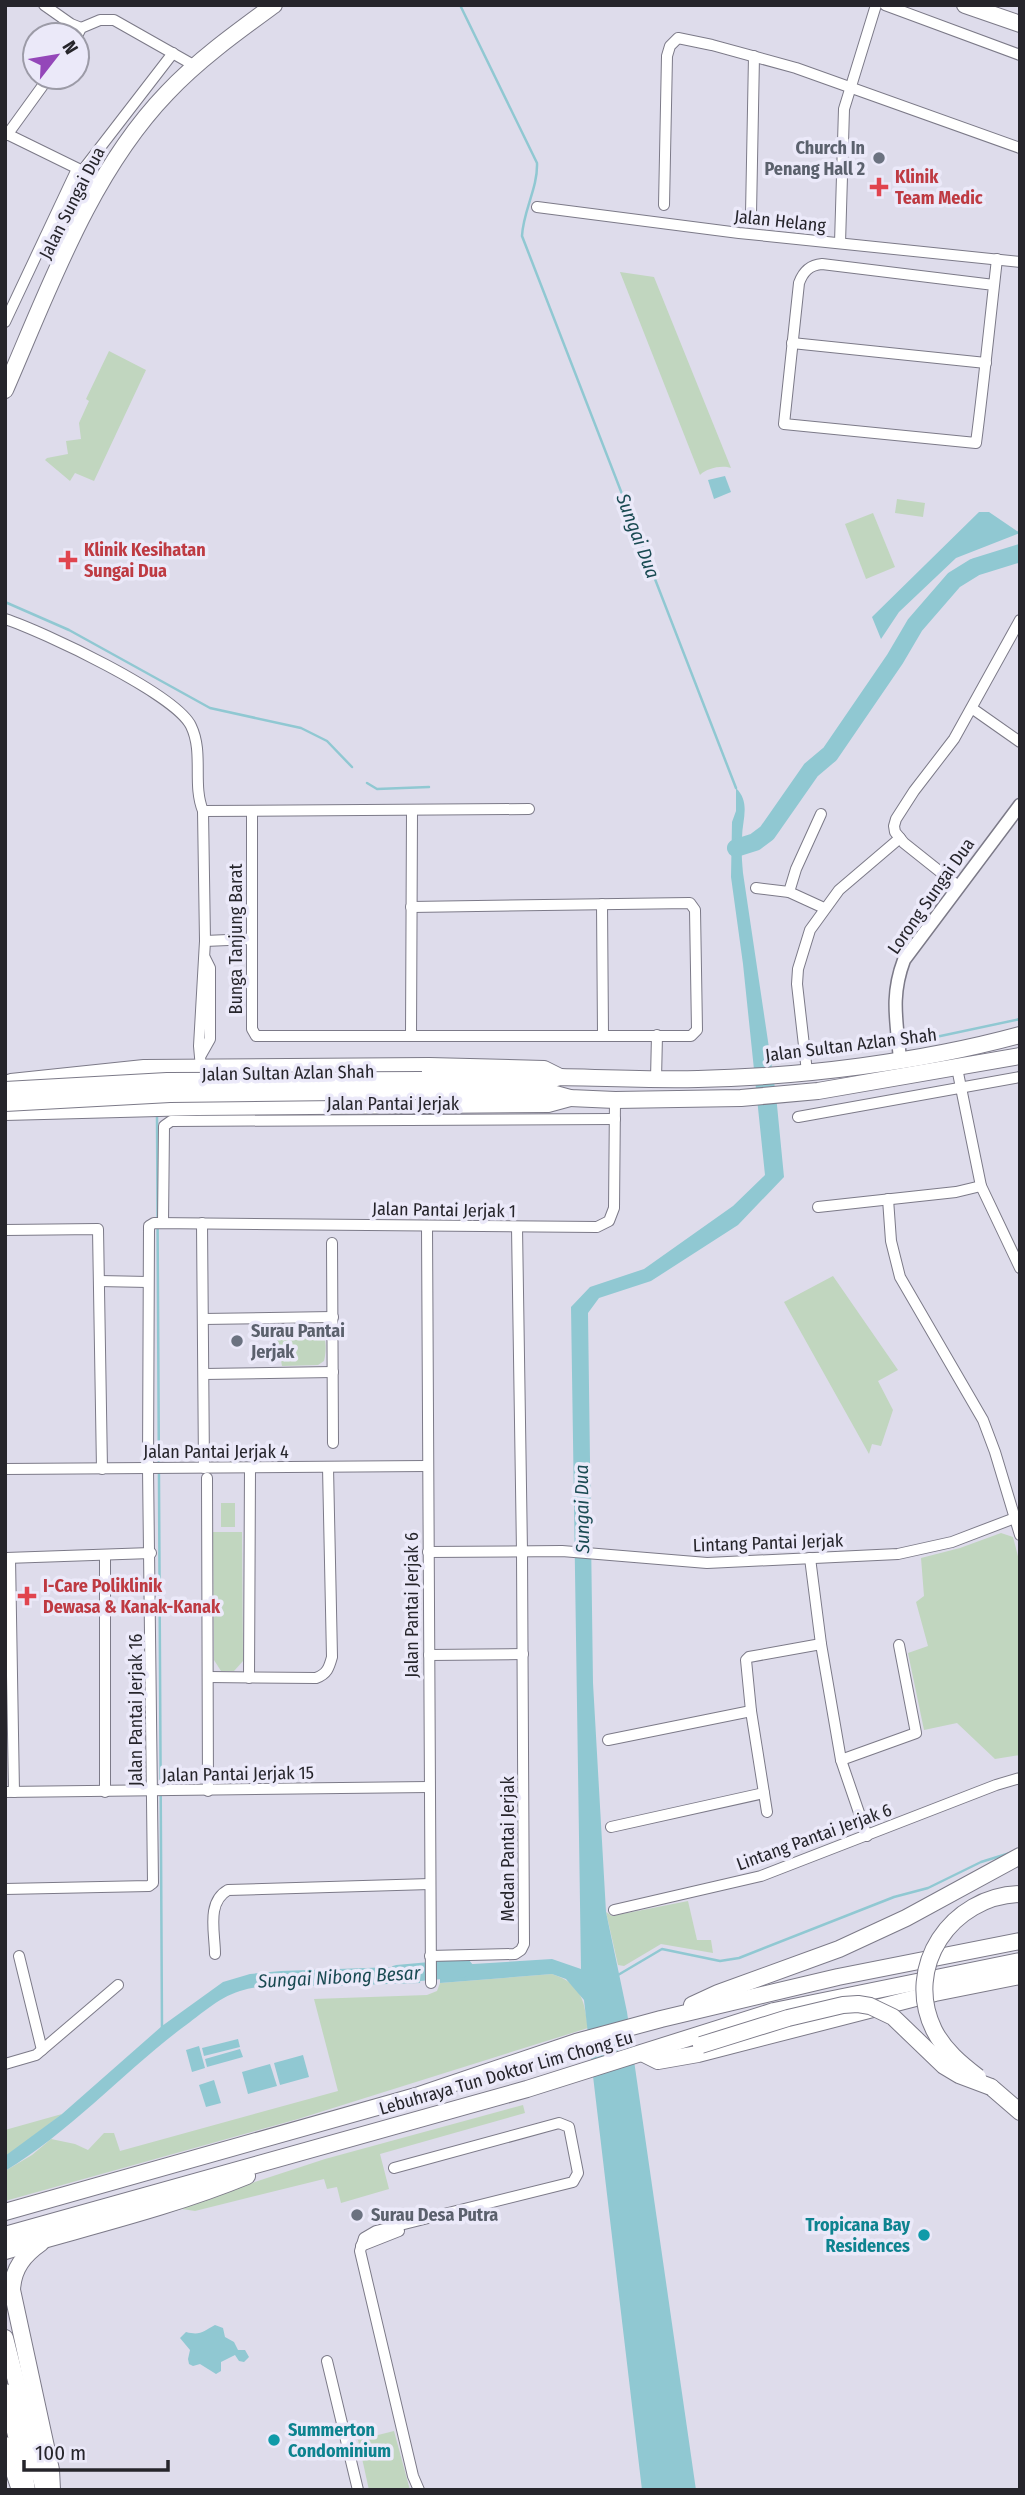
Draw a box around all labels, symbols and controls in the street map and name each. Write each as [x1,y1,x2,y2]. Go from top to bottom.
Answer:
north arrow [21,21,91,91]
text: N [57,37,83,58]
place label: Church In Penang Hall 2 [765,137,865,180]
street label: Jalan Sungai Dua [34,143,110,263]
marker: Church In Penang Hall 2 [871,150,887,166]
place label: Klinik Team Medic [895,166,983,209]
marker: Klinik Team Medic [869,177,889,197]
street label: Jalan Helang [733,205,827,237]
water label: Sungai Dua [611,489,665,582]
place label: Klinik Kesihatan Sungai Dua [84,539,206,582]
marker: Klinik Kesihatan Sungai Dua [58,550,78,570]
street label: Lorong Sungai Dua [883,834,979,958]
street label: Bunga Tanjung Barat [225,863,247,1014]
street label: Jalan Sultan Azlan Shah [764,1024,938,1066]
street label: Jalan Sultan Azlan Shah [202,1060,374,1086]
street label: Jalan Pantai Jerjak [327,1093,460,1115]
street label: Jalan Pantai Jerjak 1 [372,1198,516,1222]
place label: Surau Pantai Jerjak [250,1320,345,1363]
marker: Surau Pantai Jerjak [229,1333,245,1349]
street label: Jalan Pantai Jerjak 4 [143,1441,289,1463]
water label: Sungai Dua [570,1464,594,1555]
street label: Lintang Pantai Jerjak [692,1529,844,1557]
street label: Jalan Pantai Jerjak 6 [401,1532,423,1678]
place label: I-Care Poliklinik Dewasa & Kanak-Kanak [43,1575,221,1618]
marker: I-Care Poliklinik Dewasa & Kanak-Kanak [17,1586,37,1606]
street label: Jalan Pantai Jerjak 16 [125,1634,147,1786]
street label: Jalan Pantai Jerjak 15 [162,1762,314,1786]
street label: Medan Pantai Jerjak [497,1776,519,1922]
street label: Lintang Pantai Jerjak 6 [733,1799,895,1875]
water label: Sungai Nibong Besar [256,1961,422,1993]
street label: Lebuhraya Tun Doktor Lim Chong Eu [377,2026,635,2120]
place label: Surau Desa Putra [371,2204,498,2226]
marker: Surau Desa Putra [349,2207,365,2223]
place label: Tropicana Bay Residences [806,2214,910,2257]
marker: Tropicana Bay Residences [916,2227,932,2243]
place label: Summerton Condominium [288,2419,391,2462]
scale bar [24,2428,168,2472]
marker: Summerton Condominium [266,2432,282,2448]
text: 100 m [35,2440,86,2466]

